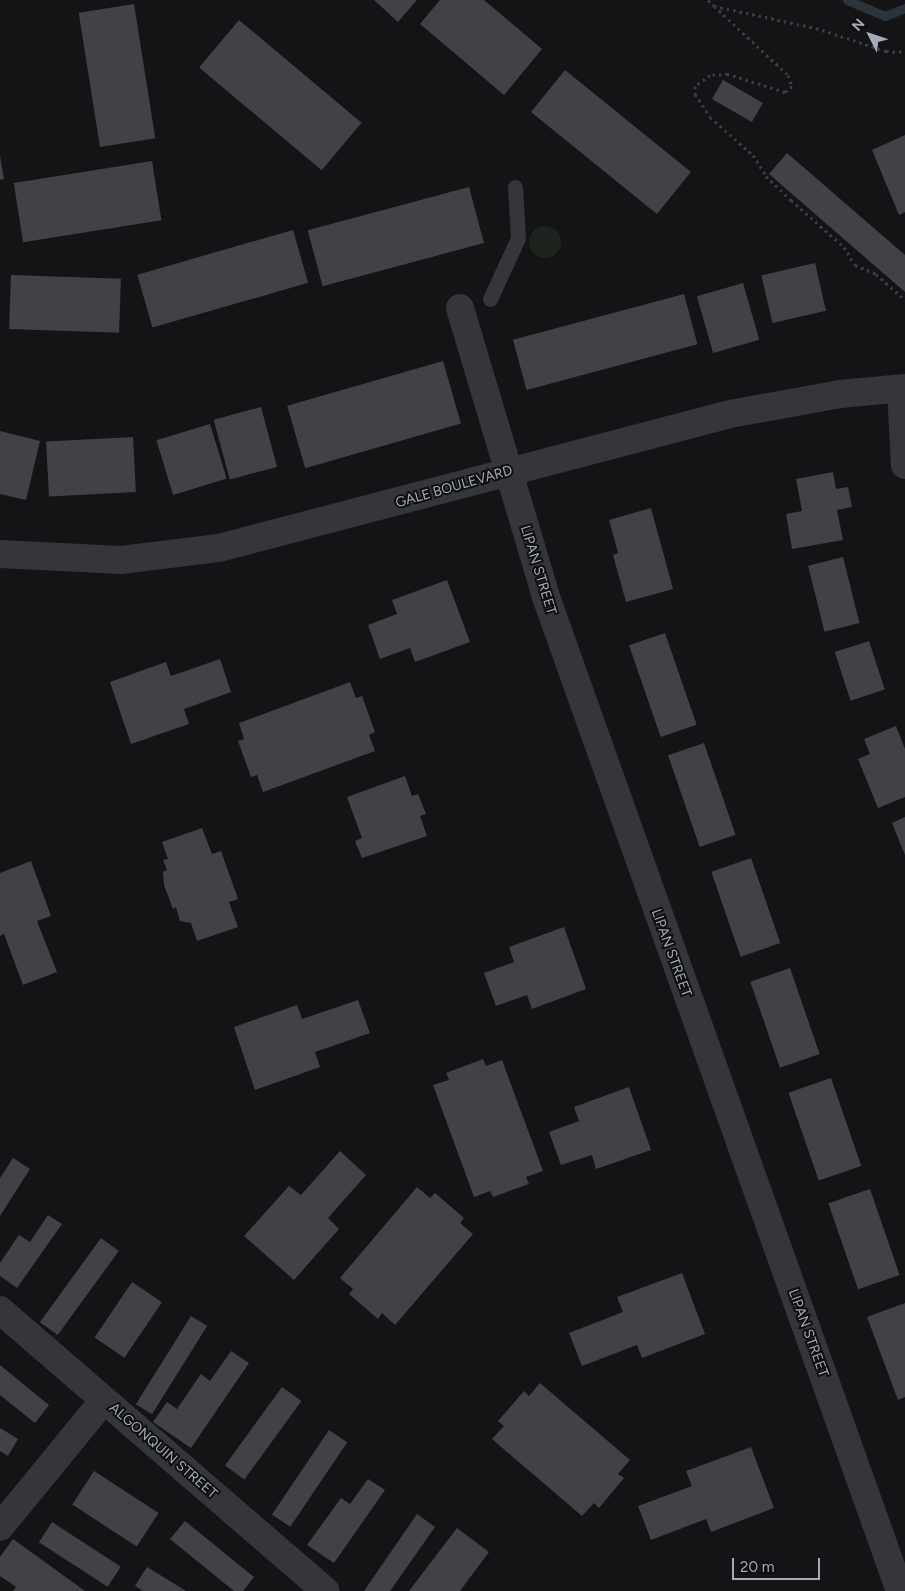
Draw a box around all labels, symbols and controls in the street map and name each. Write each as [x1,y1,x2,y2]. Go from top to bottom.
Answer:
north arrow [845,10,895,60]
text: N [848,15,868,34]
street label: GALE BOULEVARD [394,462,514,512]
street label: LIPAN STREET [516,523,560,617]
street label: LIPAN STREET [647,907,695,999]
street label: LIPAN STREET [784,1287,832,1379]
street label: ALGONQUIN STREET [106,1400,220,1502]
scale bar [735,1548,822,1580]
text: 20 m [740,1558,774,1576]

